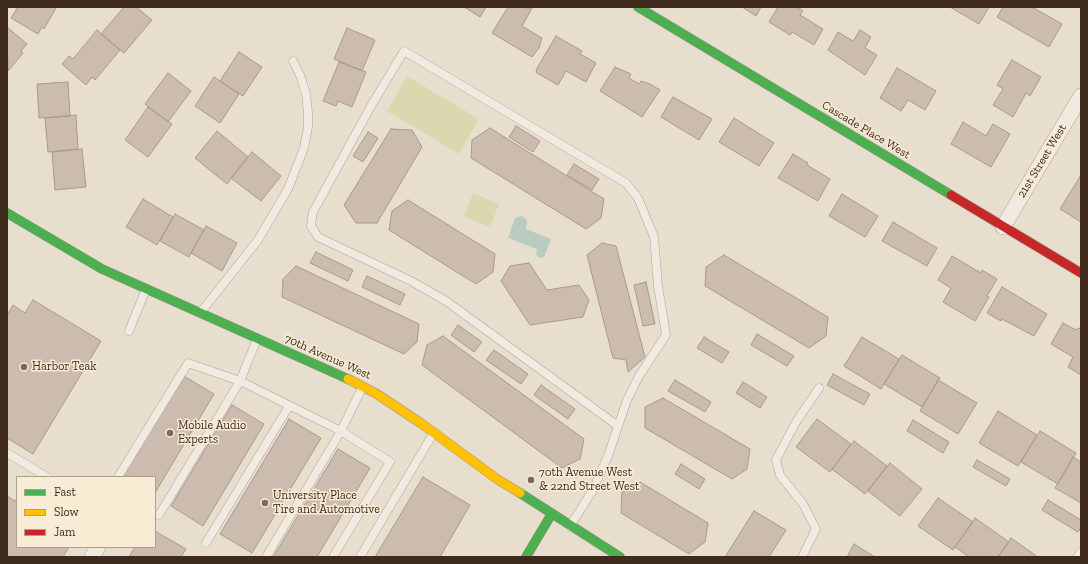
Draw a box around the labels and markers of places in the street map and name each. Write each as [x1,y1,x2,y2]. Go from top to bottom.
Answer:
place label: Harbor Teak [32,360,96,374]
marker: Harbor Teak [19,362,29,372]
place label: Mobile Audio Experts [178,419,246,447]
marker: Mobile Audio Experts [165,428,175,438]
place label: 70th Avenue West & 22nd Street West [539,466,639,494]
marker: 70th Avenue West & 22nd Street West [526,475,536,485]
place label: University Place Tire and Automotive [273,489,380,517]
marker: University Place Tire and Automotive [260,498,270,508]

